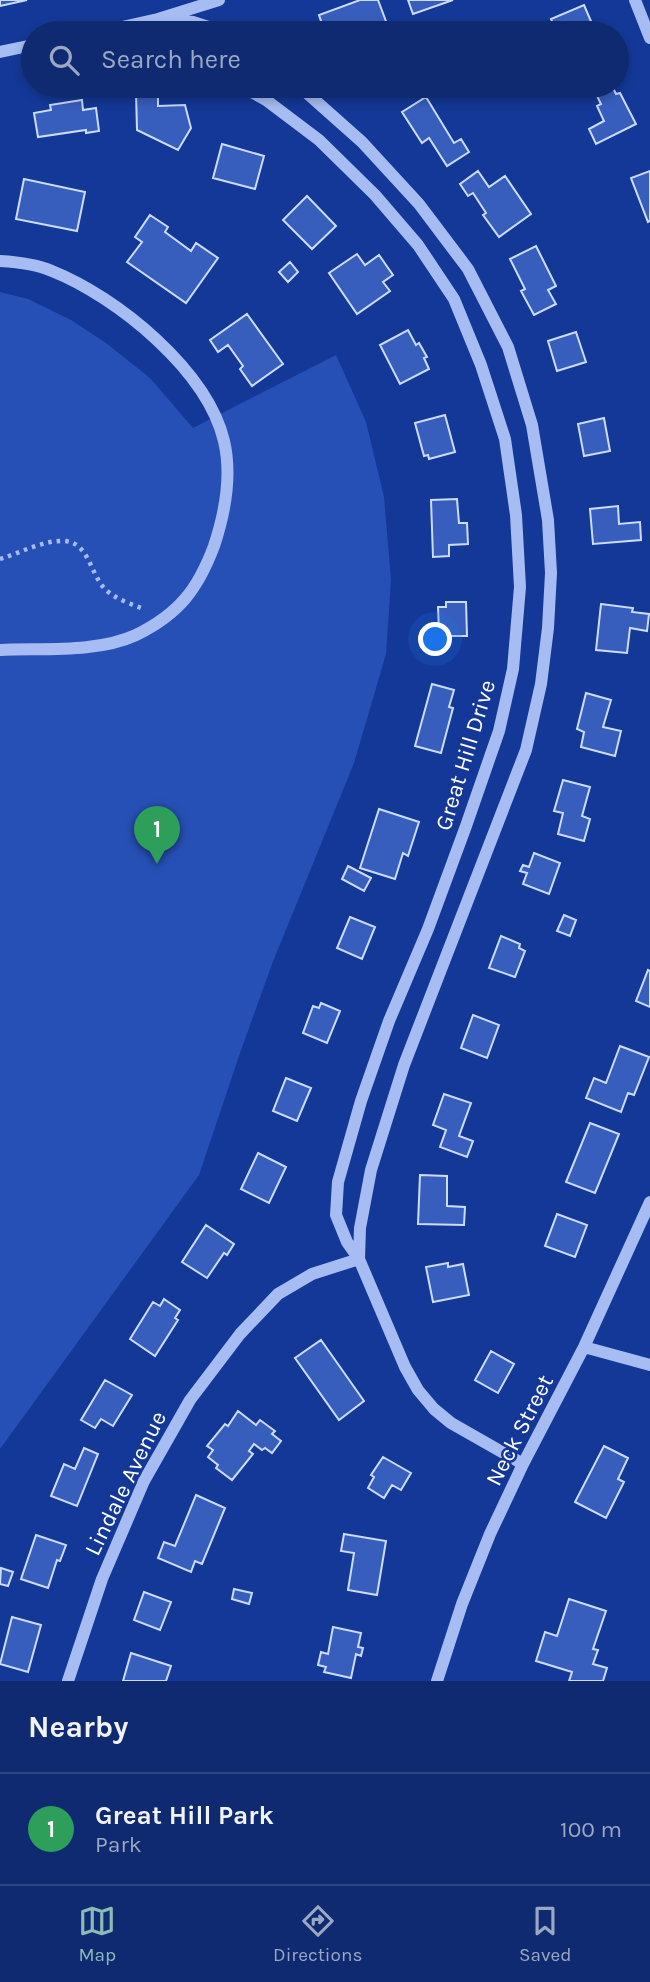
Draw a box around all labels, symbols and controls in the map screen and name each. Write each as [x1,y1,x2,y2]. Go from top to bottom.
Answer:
search box [21,21,629,98]
icon: search [45,41,83,79]
text: Search here [101,44,241,75]
your location [418,622,452,656]
street label: Great Hill Drive [430,677,501,834]
pin: 1 [134,806,180,864]
street label: Neck Street [480,1370,559,1490]
street label: Lindale Avenue [79,1407,172,1560]
text: Nearby [28,1709,128,1745]
text: Great Hill Park [95,1800,274,1831]
text: 1 [47,1816,55,1843]
text: 100 m [560,1816,622,1843]
text: Park [95,1831,142,1858]
tab: Map [78,1902,116,1966]
tab: Directions [273,1902,362,1966]
tab: Saved [519,1902,572,1966]

